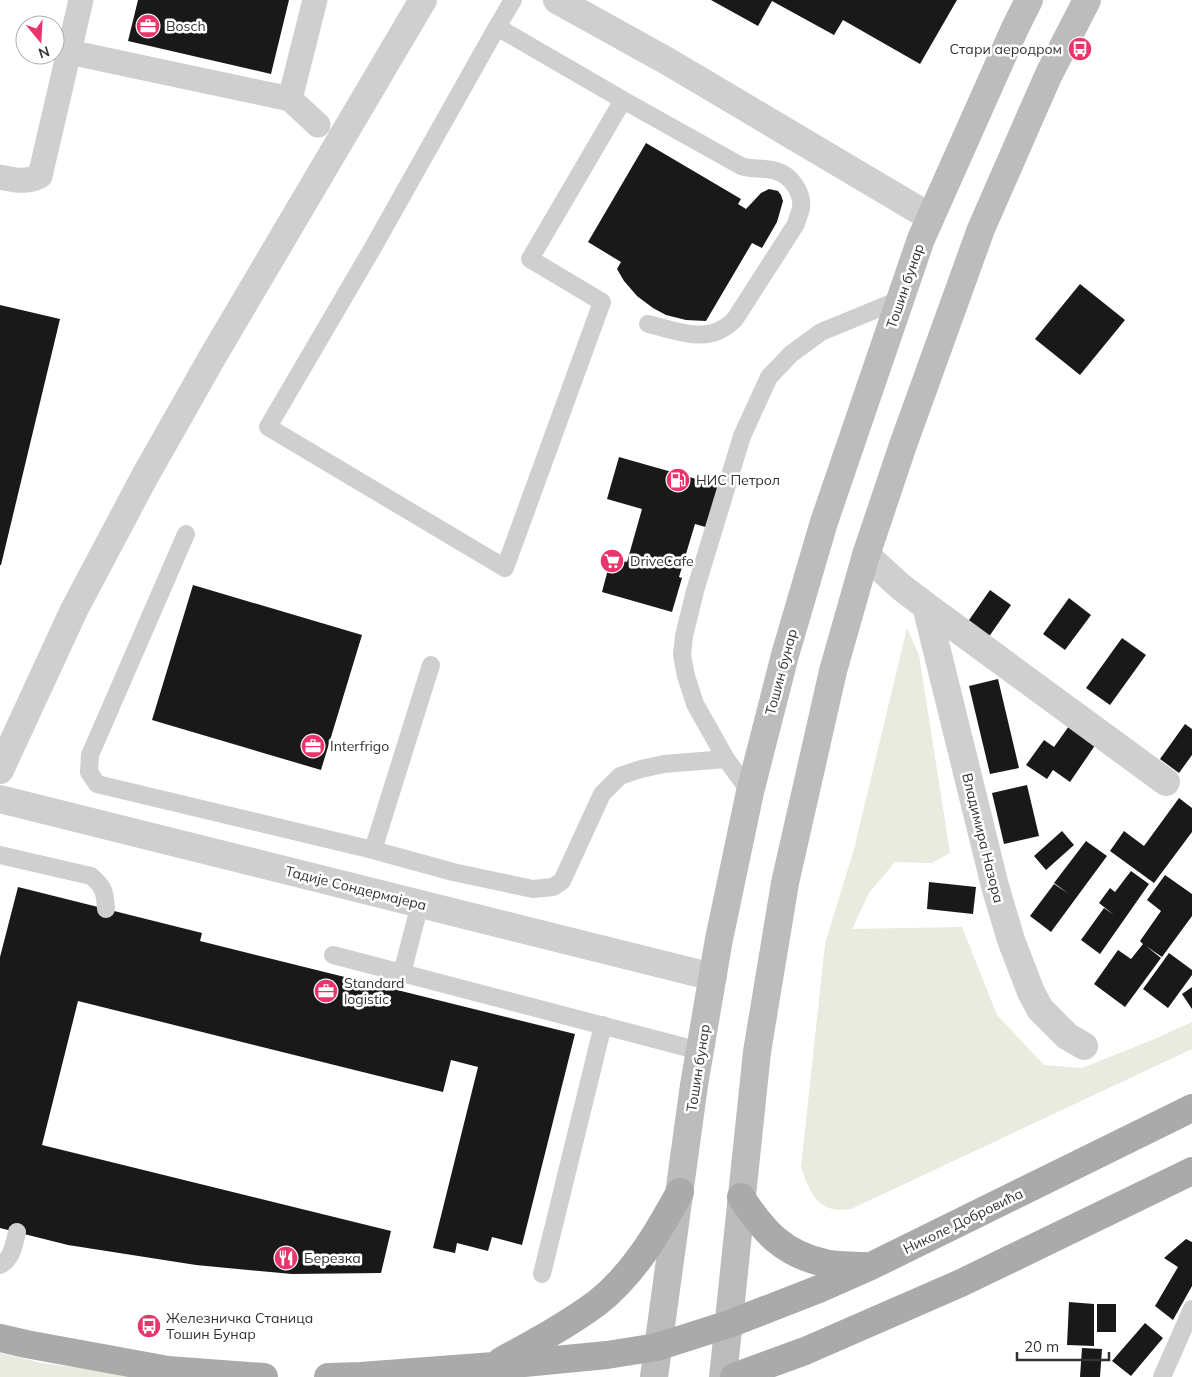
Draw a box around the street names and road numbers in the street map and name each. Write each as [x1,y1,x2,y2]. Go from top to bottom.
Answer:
street label: Тошин бунар [882,241,928,331]
street label: Тошин бунар [761,627,801,717]
street label: Владимира Назора [958,771,1008,905]
street label: Тадије Сондермајера [284,862,428,914]
street label: Тошин бунар [682,1023,714,1113]
street label: Николе Добровића [900,1184,1026,1258]

